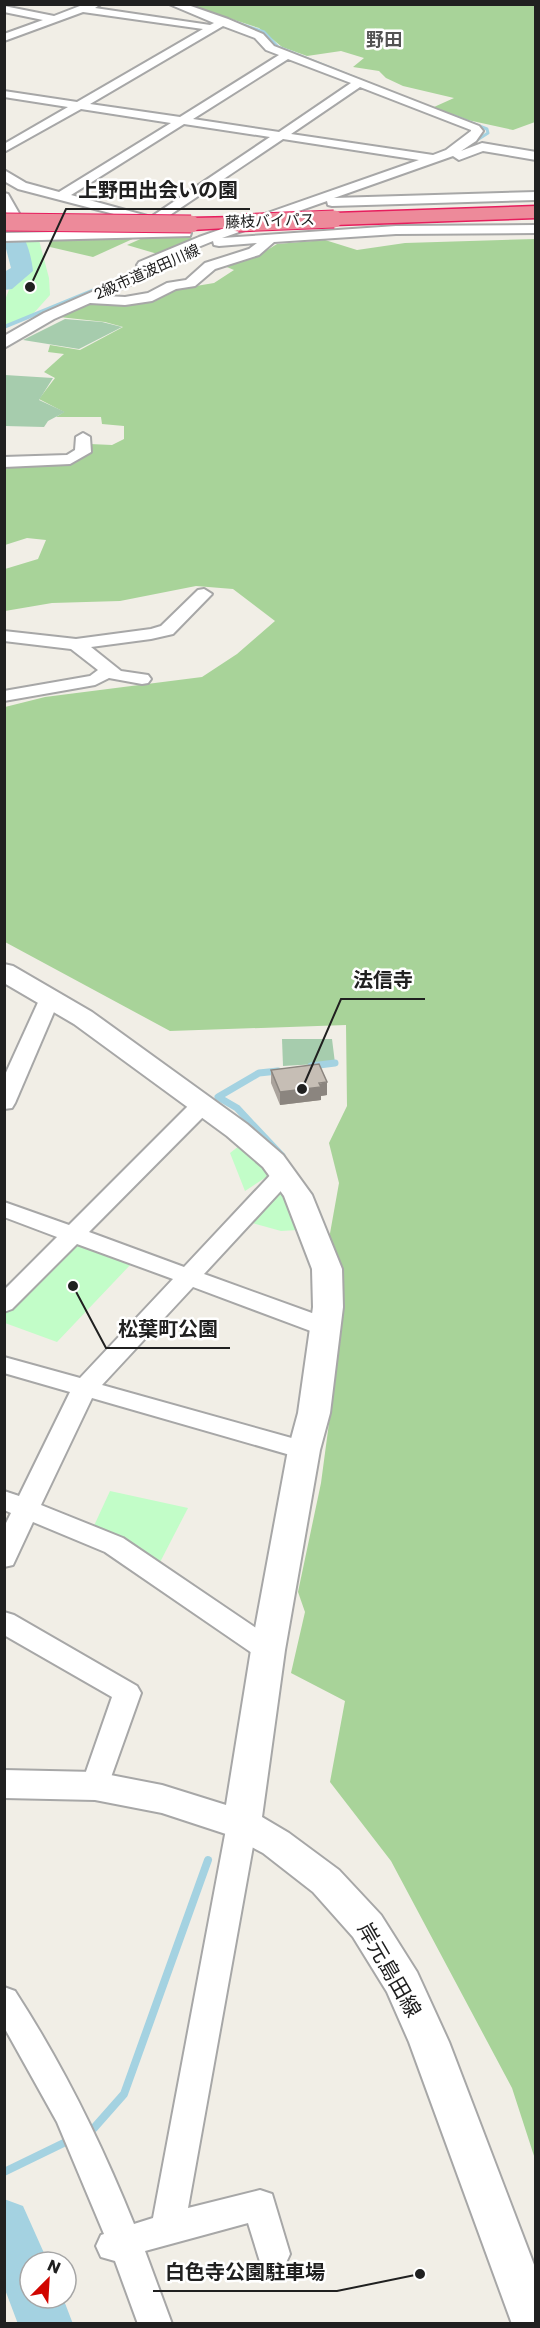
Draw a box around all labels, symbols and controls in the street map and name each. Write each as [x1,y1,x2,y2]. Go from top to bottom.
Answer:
district label: 野田 [366,27,402,52]
callout: 上野田出会いの園 [66,171,250,209]
text: 上野田出会いの園 [78,176,238,204]
street label: 藤枝バイパス [225,208,315,233]
street label: 2級市道波田川線 [91,239,203,304]
callout: 法信寺 [341,961,425,999]
text: 法信寺 [353,966,413,994]
callout: 松葉町公園 [106,1310,230,1348]
text: 松葉町公園 [118,1315,218,1343]
street label: 岸元島田線 [351,1917,428,2022]
north arrow [18,2250,78,2310]
callout: 白色寺公園駐車場 [153,2253,337,2291]
text: N [44,2254,64,2280]
text: 白色寺公園駐車場 [165,2258,325,2286]

